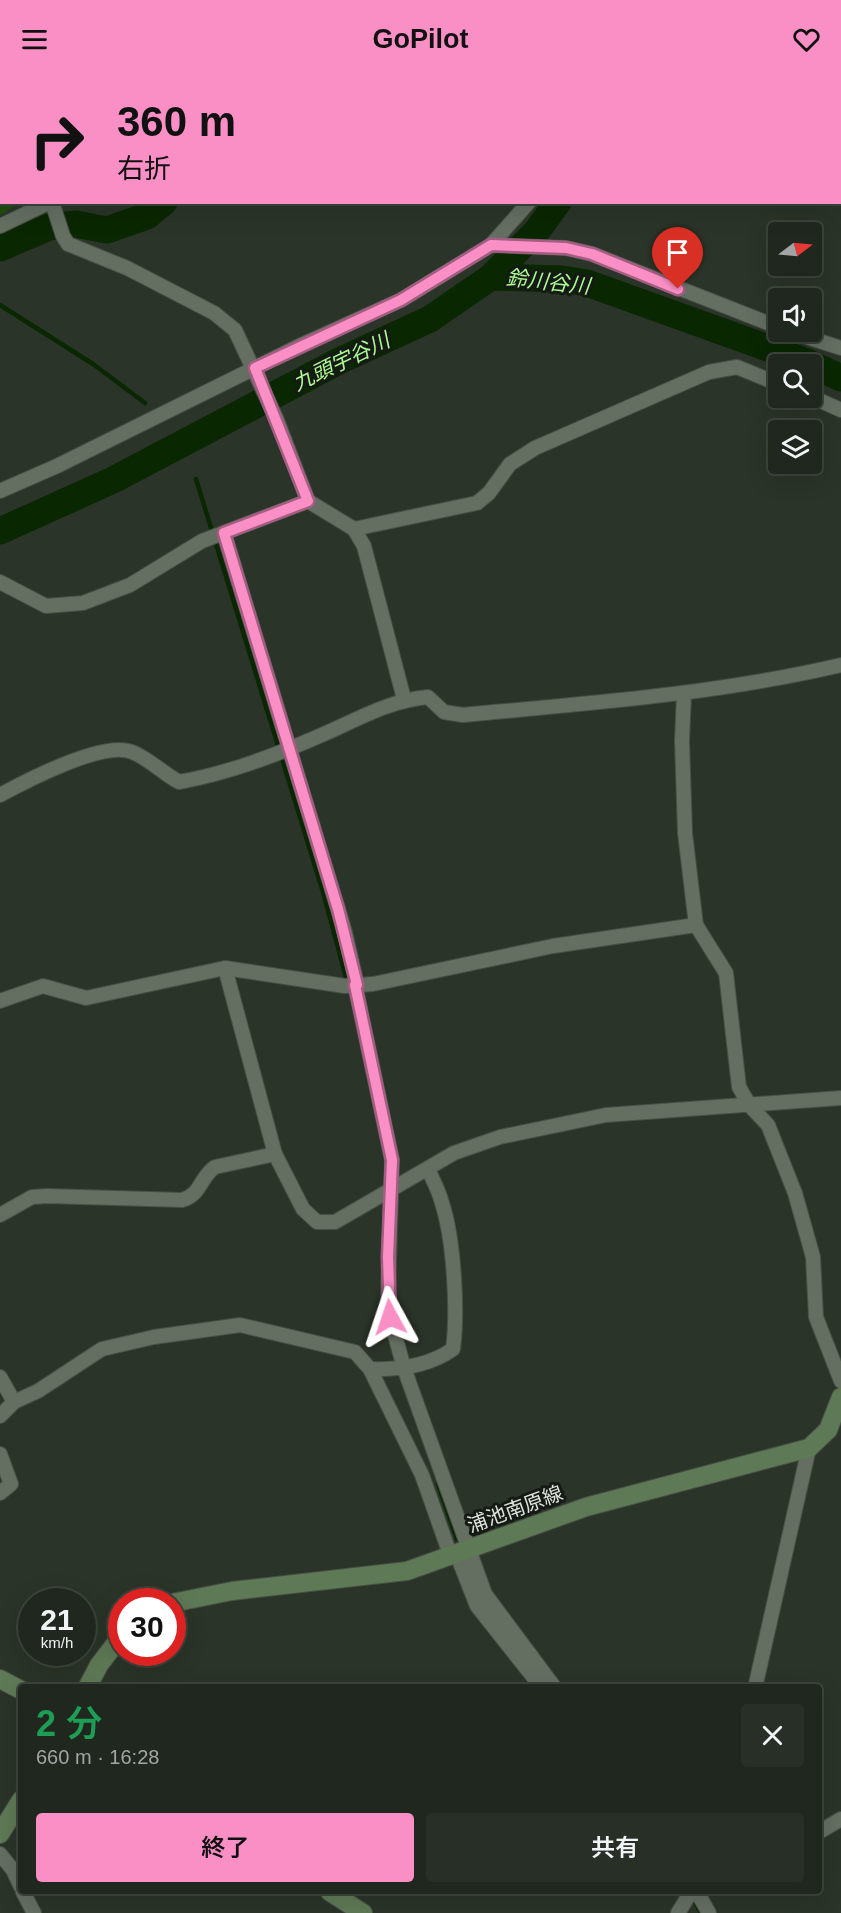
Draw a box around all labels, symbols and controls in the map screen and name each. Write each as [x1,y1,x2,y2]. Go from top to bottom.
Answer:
icon: menu [18,23,51,56]
icon: heart [790,23,823,56]
text: GoPilot [373,24,469,54]
text: 360 m [117,98,236,145]
icon: right [18,102,96,180]
text: 右折 [117,154,171,184]
north arrow [768,222,822,276]
map controls [768,222,822,474]
pin [652,227,703,289]
icon: arrive [661,236,694,269]
water label: 鈴川谷川 [505,266,593,298]
button: sound [768,288,822,342]
water label: 九頭宇谷川 [289,327,395,395]
button: search [768,354,822,408]
button: layers [768,420,822,474]
position arrow [358,1285,422,1349]
street label: 浦池南原線 [464,1482,566,1536]
speed limit sign: 30 [108,1588,186,1666]
text: 21 [40,1603,74,1636]
text: km/h [41,1634,73,1651]
text: 2 分 [36,1703,102,1744]
button: close [741,1704,804,1767]
text: 660 m · 16:28 [36,1746,159,1768]
button: 終了 [36,1813,414,1882]
button: 共有 [426,1813,804,1882]

